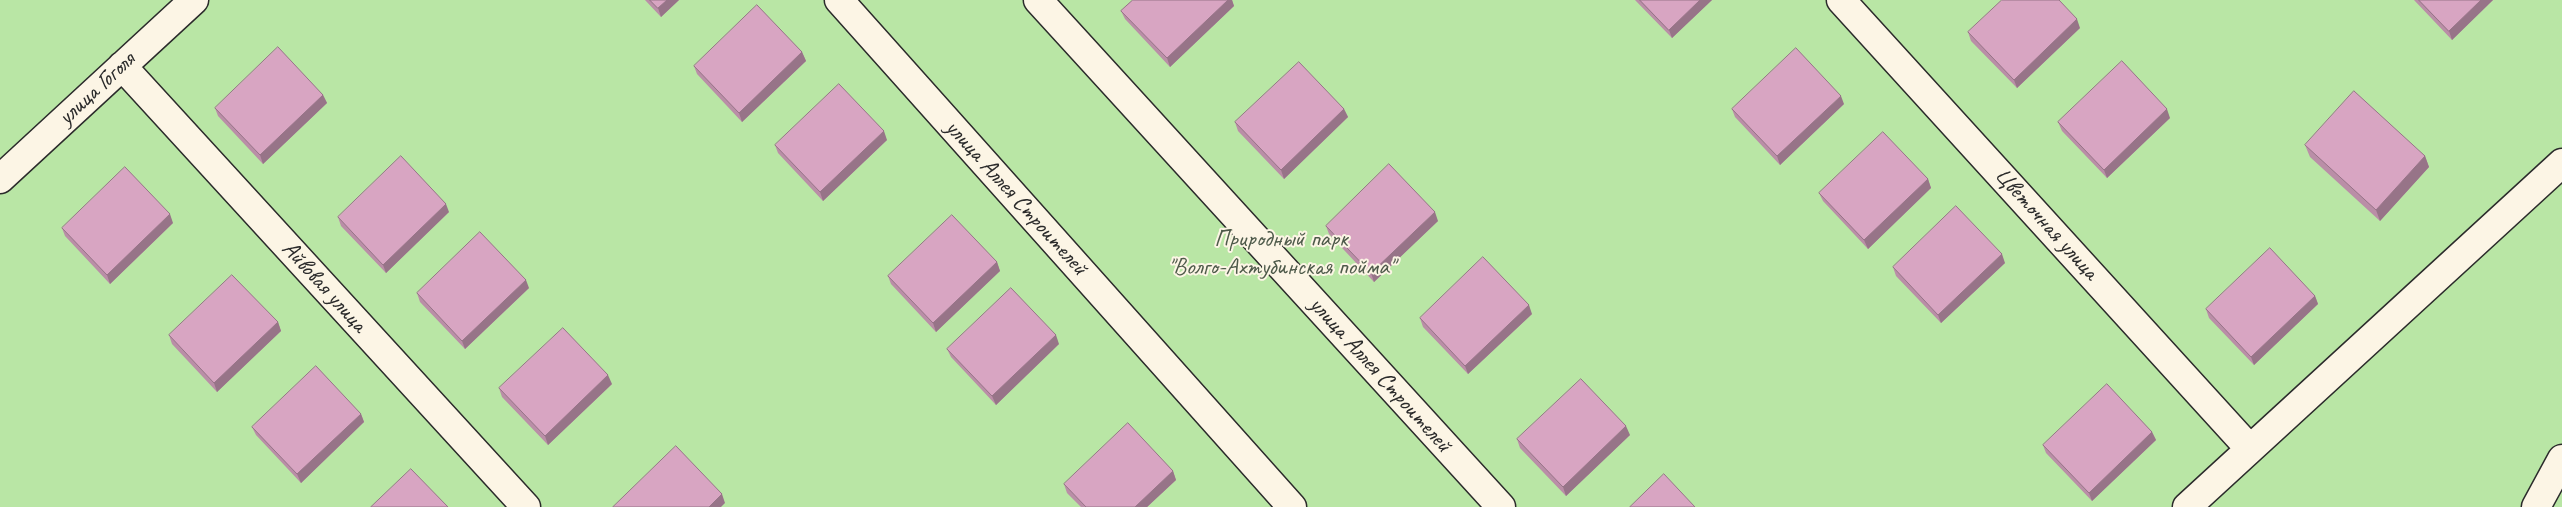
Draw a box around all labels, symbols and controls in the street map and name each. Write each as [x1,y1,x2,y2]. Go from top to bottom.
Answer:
street label: улица Гоголя [52,46,142,132]
street label: улица Аллея Строителей [938,114,1094,282]
street label: Цветочная улица [1988,162,2104,286]
park label: Природный парк "Волго-Ахтубинская пойма" [1168,226,1394,282]
street label: Айвовая улица [275,235,373,339]
street label: улица Аллея Строителей [1302,291,1458,459]

